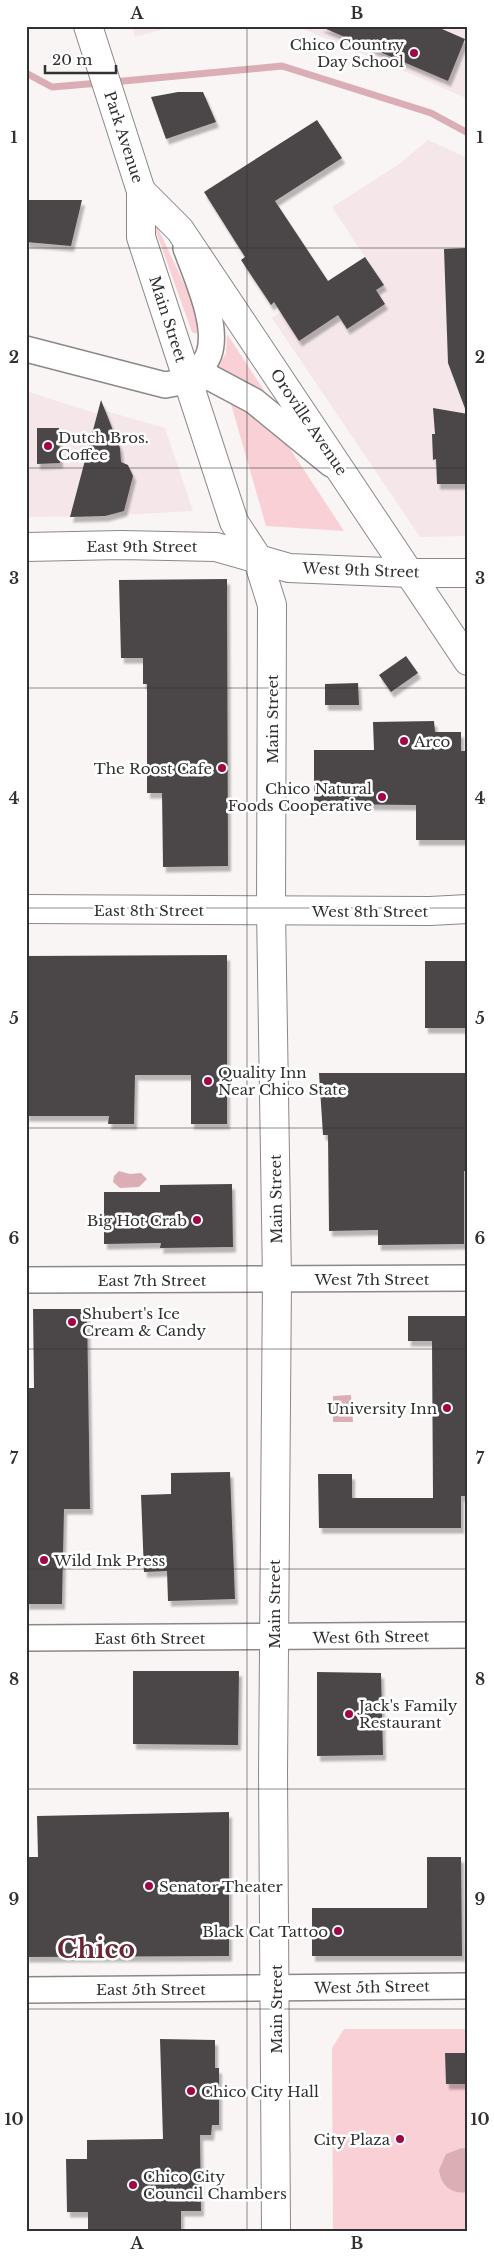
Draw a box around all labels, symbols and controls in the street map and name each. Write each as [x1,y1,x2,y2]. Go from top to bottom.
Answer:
text: A [130,3,145,23]
text: B [351,3,364,23]
place label: Chico Country Day School [290,35,404,71]
scale bar [45,42,116,74]
marker: Chico Country Day School [408,47,420,59]
text: 20 m [52,50,92,69]
street label: Park Avenue [100,89,148,185]
text: 1 [11,127,18,147]
text: 1 [477,127,484,147]
street label: Main Street [145,273,191,365]
text: 2 [9,347,19,367]
text: 2 [475,347,485,367]
street label: Oroville Avenue [266,365,352,479]
place label: Dutch Bros. Coffee [58,428,149,464]
marker: Dutch Bros. Coffee [42,440,54,452]
street label: East 9th Street [86,537,198,556]
street label: West 9th Street [301,558,420,582]
text: 3 [9,568,19,588]
text: 3 [475,568,485,588]
street label: Main Street [263,674,282,764]
place label: Arco [413,732,451,751]
marker: Arco [398,735,410,747]
place label: The Roost Cafe [94,759,212,778]
marker: The Roost Cafe [216,762,228,774]
place label: Chico Natural Foods Cooperative [228,779,372,815]
text: 4 [9,788,19,808]
text: 4 [475,788,485,808]
marker: Chico Natural Foods Cooperative [376,791,388,803]
street label: East 8th Street [94,901,205,920]
street label: West 8th Street [311,902,429,921]
text: 5 [9,1008,19,1028]
text: 5 [475,1008,485,1028]
place label: Quality Inn Near Chico State [218,1063,347,1099]
marker: Quality Inn Near Chico State [202,1075,214,1087]
street label: Main Street [266,1154,286,1244]
place label: Big Hot Crab [87,1211,187,1230]
marker: Big Hot Crab [191,1214,203,1226]
text: 6 [9,1228,20,1248]
text: 6 [475,1228,486,1248]
street label: West 7th Street [314,1270,430,1289]
street label: East 7th Street [98,1271,207,1290]
place label: Shubert's Ice Cream & Candy [82,1304,206,1340]
marker: Shubert's Ice Cream & Candy [66,1316,78,1328]
place label: University Inn [327,1399,437,1418]
marker: University Inn [441,1402,453,1414]
text: 7 [10,1448,19,1468]
text: 7 [476,1448,485,1468]
place label: Wild Ink Press [53,1551,166,1570]
marker: Wild Ink Press [38,1554,50,1566]
street label: Main Street [265,1559,284,1649]
street label: West 6th Street [311,1626,430,1648]
street label: East 6th Street [94,1629,206,1648]
text: 8 [9,1669,19,1689]
text: 8 [475,1669,485,1689]
place label: Jack's Family Restaurant [357,1696,458,1732]
marker: Jack's Family Restaurant [343,1708,355,1720]
place label: Senator Theater [159,1877,284,1896]
marker: Senator Theater [143,1880,155,1892]
text: 9 [9,1889,20,1909]
text: 9 [475,1889,486,1909]
place label: Black Cat Tattoo [202,1922,328,1941]
marker: Black Cat Tattoo [332,1925,344,1937]
district label: Chico [57,1934,135,1965]
street label: Main Street [267,1964,286,2054]
street label: West 5th Street [313,1976,430,1998]
street label: East 5th Street [96,1980,206,1999]
place label: Chico City Hall [201,2082,319,2101]
marker: Chico City Hall [185,2085,197,2097]
text: 10 [4,2109,24,2129]
text: 10 [470,2109,490,2129]
place label: City Plaza [314,2130,391,2149]
marker: City Plaza [394,2133,406,2145]
place label: Chico City Council Chambers [143,2167,287,2203]
marker: Chico City Council Chambers [127,2179,139,2191]
text: A [130,2233,145,2253]
text: B [351,2233,364,2253]

